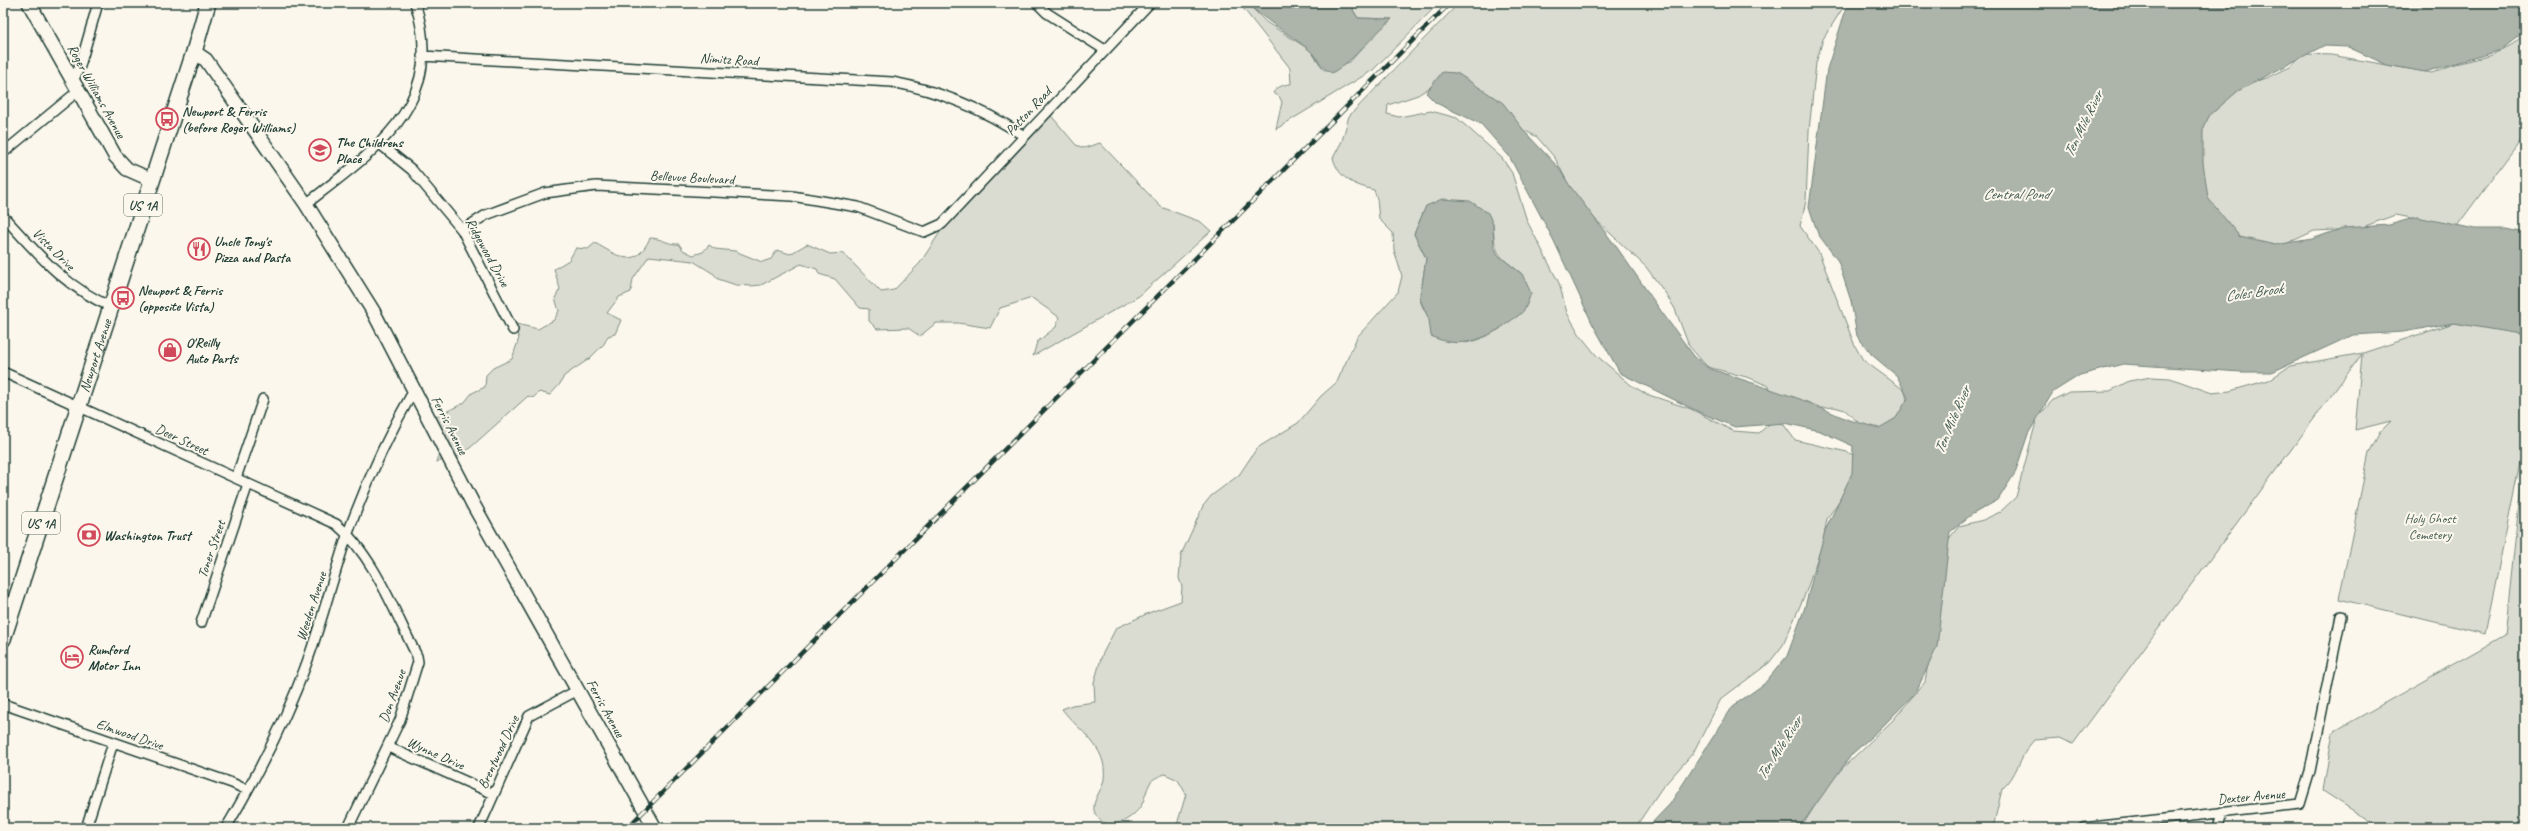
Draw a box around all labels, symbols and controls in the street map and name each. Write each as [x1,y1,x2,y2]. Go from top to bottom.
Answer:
street label: Roger Williams Avenue [64,41,130,142]
street label: Nimitz Road [700,49,761,70]
street label: Patton Road [1002,82,1057,139]
water label: Ten Mile River [2059,86,2109,160]
place label: Newport & Ferris (before Roger Williams) [182,103,296,136]
bus stop icon: Newport & Ferris (before Roger Williams) [154,106,180,132]
place label: The Childrens Place [336,134,405,167]
school or university icon: The Childrens Place [307,137,333,163]
street label: Bellevue Boulevard [650,167,737,188]
water label: Central Pond [1983,185,2054,204]
road number: US 1A [124,194,162,216]
street label: Ridgewood Drive [462,215,514,291]
street label: Vista Drive [29,225,79,275]
place label: Uncle Tony's Pizza and Pasta [214,233,291,266]
restaurant icon: Uncle Tony's Pizza and Pasta [186,236,212,262]
water label: Coles Brook [2224,279,2286,306]
place label: Newport & Ferris (opposite Vista) [138,282,224,315]
bus stop icon: Newport & Ferris (opposite Vista) [110,285,136,311]
street label: Newport Avenue [76,316,116,395]
place label: O'Reilly Auto Parts [186,334,240,367]
shop icon: O'Reilly Auto Parts [157,337,183,363]
water label: Ten Mile River [1930,381,1976,457]
street label: Ferris Avenue [428,393,472,459]
street label: Deer Street [153,420,212,460]
park label: Holy Ghost Cemetery [2404,510,2457,543]
road number: US 1A [22,512,60,534]
street label: Toner Street [194,517,230,580]
bank icon: Washington Trust [76,522,102,548]
place label: Washington Trust [104,527,193,544]
street label: Weeden Avenue [292,568,331,643]
place label: Rumford Motor Inn [88,641,141,674]
hotel icon: Rumford Motor Inn [59,644,85,670]
street label: Don Avenue [375,666,410,725]
street label: Ferris Avenue [583,676,629,741]
water label: Ten Mile River [1752,711,1808,783]
street label: Brentwood Drive [474,712,523,792]
street label: Elmwood Drive [94,715,167,754]
street label: Wynne Drive [405,733,468,774]
street label: Dexter Avenue [2217,785,2287,808]

